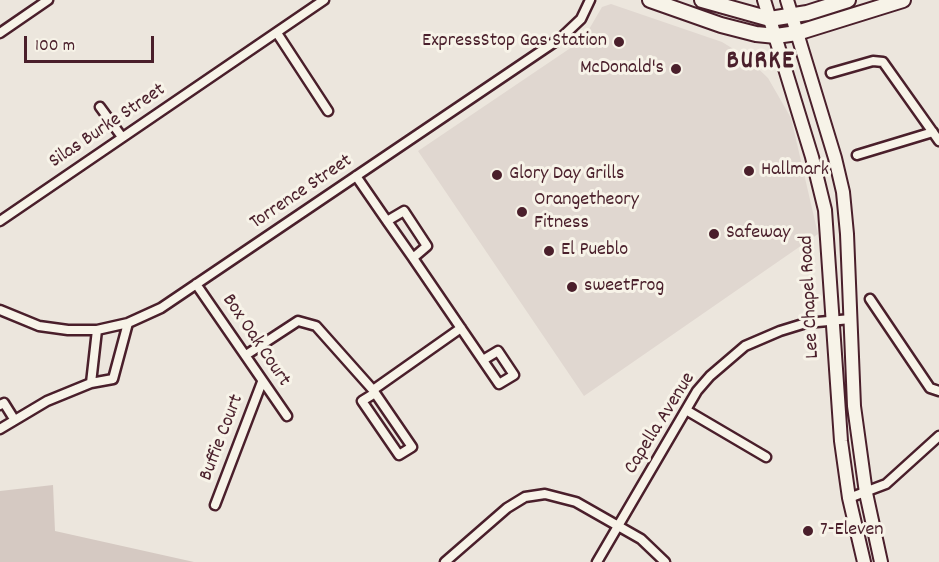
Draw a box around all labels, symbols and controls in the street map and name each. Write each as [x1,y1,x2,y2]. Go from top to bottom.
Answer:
scale bar [27,24,158,62]
place label: ExpressStop Gas Station [422,30,607,54]
text: 100 m [35,34,75,59]
marker: ExpressStop Gas Station [612,35,626,49]
district label: BURKE [727,47,795,79]
place label: McDonald's [580,57,664,81]
marker: McDonald's [669,62,683,76]
street label: Silas Burke Street [45,79,171,175]
street label: Torrence Street [246,150,358,236]
place label: Hallmark [761,159,829,183]
place label: Glory Day Grills [509,163,624,187]
marker: Hallmark [742,164,756,178]
marker: Glory Day Grills [490,168,504,182]
place label: Orangetheory Fitness [534,189,639,236]
marker: Orangetheory Fitness [515,205,529,219]
place label: Safeway [726,222,790,246]
marker: Safeway [707,227,721,241]
street label: Lee Chapel Road [796,235,826,359]
place label: El Pueblo [561,239,628,263]
marker: El Pueblo [542,244,556,258]
place label: sweetFrog [584,275,664,299]
marker: sweetFrog [565,280,579,294]
street label: Box Oak Court [215,290,295,392]
street label: Capella Avenue [620,369,702,479]
street label: Buffie Court [196,392,250,484]
place label: 7-Eleven [820,519,884,543]
marker: 7-Eleven [801,524,815,538]

